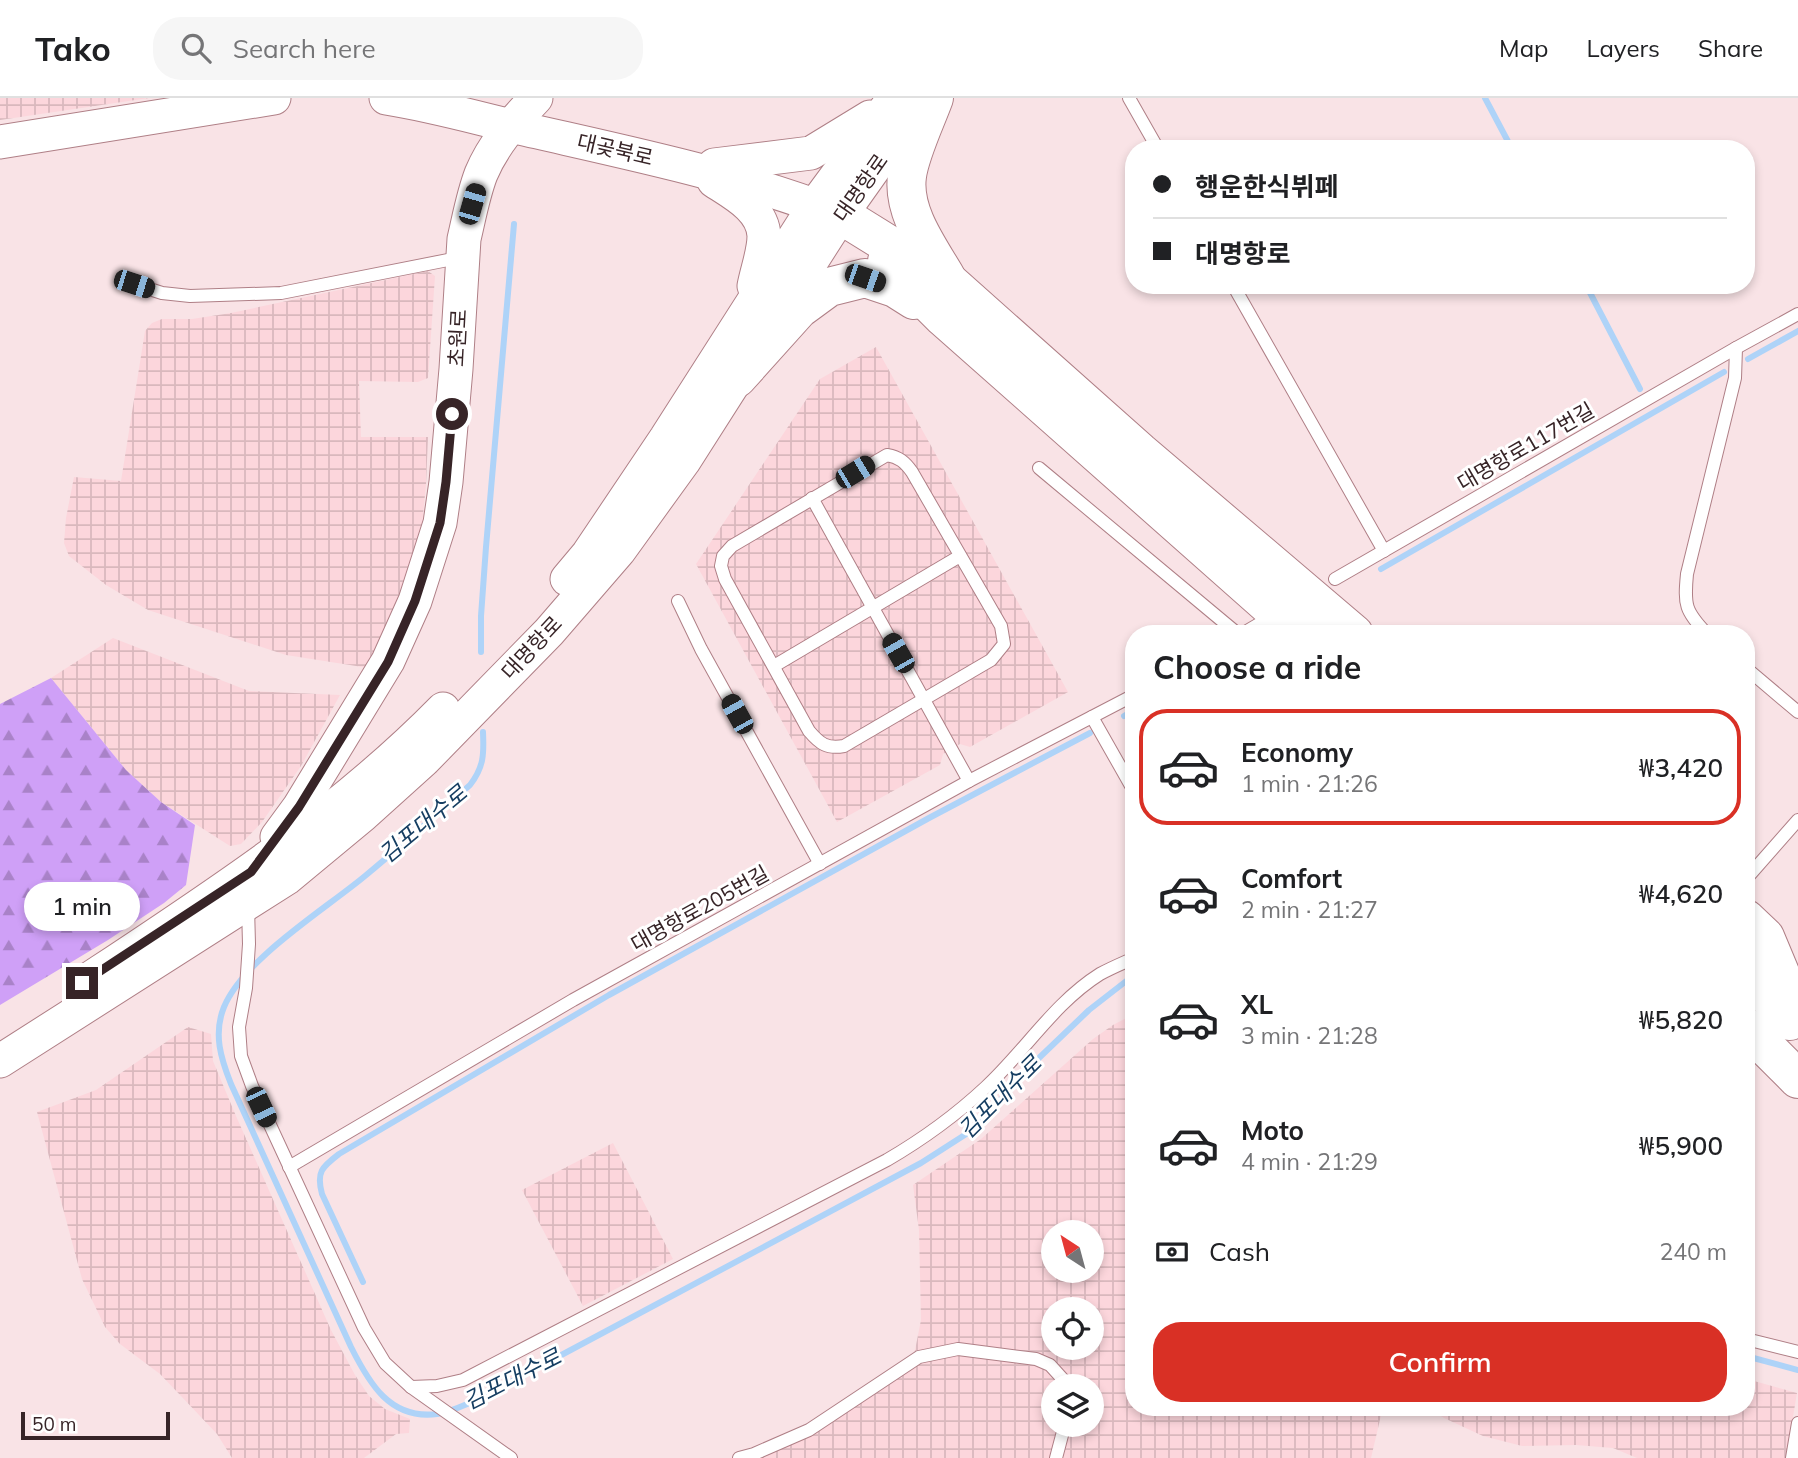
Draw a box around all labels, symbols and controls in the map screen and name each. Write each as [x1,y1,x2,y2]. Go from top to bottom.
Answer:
search box [153,17,643,80]
text: Tako [35,28,111,69]
icon: search [177,29,215,67]
text: Search here [233,32,376,65]
text: Map [1499,33,1548,63]
text: Layers [1586,33,1660,63]
text: Share [1698,33,1763,63]
street label: 대곶북로 [575,128,656,170]
street label: 대명항로 [827,148,893,227]
text: 행운한식뷔페 [1195,170,1339,203]
car [457,181,488,227]
text: 대명항로 [1195,237,1291,270]
car [842,261,889,295]
car [111,268,158,300]
street label: 초원로 [443,308,472,368]
street label: 대명항로117번길 [1452,396,1599,496]
route start [436,398,468,430]
car [832,452,879,492]
street label: 대명항로 [495,610,567,684]
car [879,630,918,676]
text: Choose a ride [1153,647,1361,687]
car [718,691,757,737]
icon: car [1157,736,1220,799]
text: Economy [1241,736,1353,769]
text: ₩3,420 [1639,751,1723,784]
text: 1 min · 21:26 [1241,769,1378,798]
water label: 김포대수로 [373,777,474,869]
street label: 대명항로205번길 [626,859,773,957]
icon: car [1157,862,1220,925]
text: Comfort [1241,862,1342,895]
text: ₩4,620 [1639,877,1723,910]
callout: 1 min [24,882,140,930]
text: 1 min [52,892,112,921]
text: 2 min · 21:27 [1241,895,1378,924]
route end [66,967,98,999]
icon: car [1157,988,1220,1051]
text: XL [1241,988,1273,1021]
text: ₩5,820 [1639,1003,1723,1036]
text: 3 min · 21:28 [1241,1021,1378,1050]
water label: 김포대수로 [952,1048,1049,1144]
car [243,1084,280,1130]
icon: car [1157,1114,1220,1177]
text: Moto [1241,1114,1304,1147]
text: ₩5,900 [1639,1129,1723,1162]
text: 4 min · 21:29 [1241,1147,1378,1176]
north arrow [1041,1220,1104,1283]
map controls [1041,1220,1104,1437]
icon: cash [1153,1233,1191,1271]
text: Cash [1209,1235,1270,1268]
text: 240 m [1659,1237,1727,1266]
button: locate [1041,1297,1104,1360]
button: Confirm [1153,1322,1727,1402]
water label: 김포대수로 [458,1341,567,1415]
button: layers [1041,1374,1104,1437]
scale bar [21,1409,170,1441]
text: 50 m [32,1412,76,1436]

